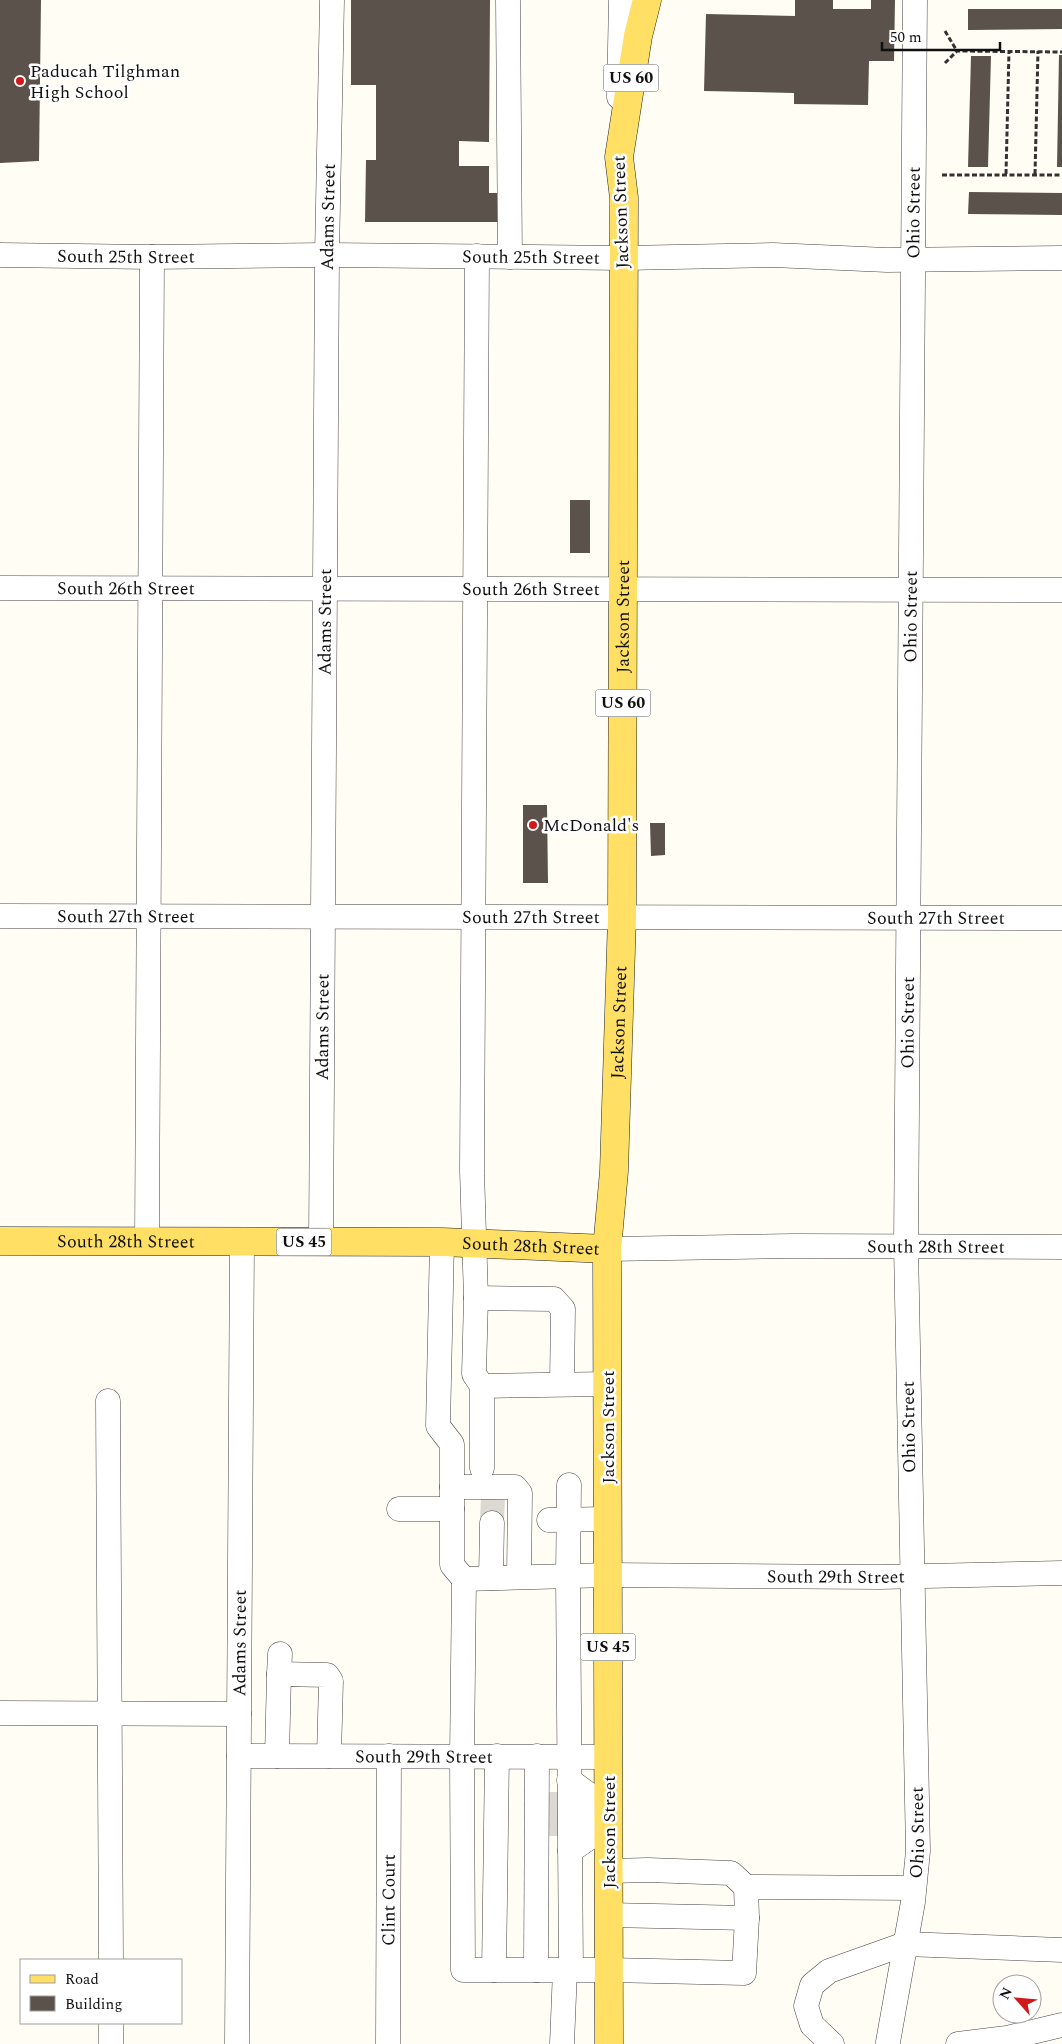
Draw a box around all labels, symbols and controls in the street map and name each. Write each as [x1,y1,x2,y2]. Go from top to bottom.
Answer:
scale bar [882,20,1000,52]
text: 50 m [890,26,922,49]
place label: Paducah Tilghman High School [30,58,180,106]
road number: US 60 [604,64,658,92]
marker: Paducah Tilghman High School [14,75,26,87]
street label: Jackson Street [606,155,636,269]
street label: Adams Street [313,163,342,271]
street label: Ohio Street [900,166,927,259]
street label: South 25th Street [57,242,195,271]
street label: South 25th Street [462,243,600,271]
street label: Jackson Street [609,560,636,673]
street label: Adams Street [311,568,339,676]
street label: Ohio Street [897,570,924,663]
street label: South 26th Street [57,575,195,602]
street label: South 26th Street [462,575,600,603]
road number: US 60 [596,690,650,716]
place label: McDonald's [543,812,639,839]
marker: McDonald's [527,819,539,831]
street label: South 27th Street [57,903,195,930]
street label: South 27th Street [462,903,600,931]
street label: South 27th Street [867,904,1005,931]
street label: Jackson Street [603,965,634,1079]
street label: Adams Street [308,973,336,1081]
street label: Ohio Street [894,976,921,1069]
street label: South 28th Street [57,1228,195,1255]
road number: US 45 [276,1228,332,1256]
street label: South 28th Street [462,1229,600,1262]
street label: South 28th Street [867,1233,1005,1260]
street label: Jackson Street [595,1370,622,1484]
street label: Ohio Street [895,1381,923,1473]
street label: South 29th Street [767,1563,905,1591]
street label: Adams Street [226,1589,253,1697]
road number: US 45 [580,1634,636,1660]
street label: South 29th Street [355,1743,493,1770]
street label: Jackson Street [596,1775,623,1889]
street label: Ohio Street [902,1786,932,1880]
street label: Clint Court [375,1854,402,1946]
legend [20,1959,182,2024]
text: Road [65,1968,99,1991]
north arrow [992,1974,1042,2024]
text: N [994,1983,1018,2003]
text: Building [65,1993,122,2016]

